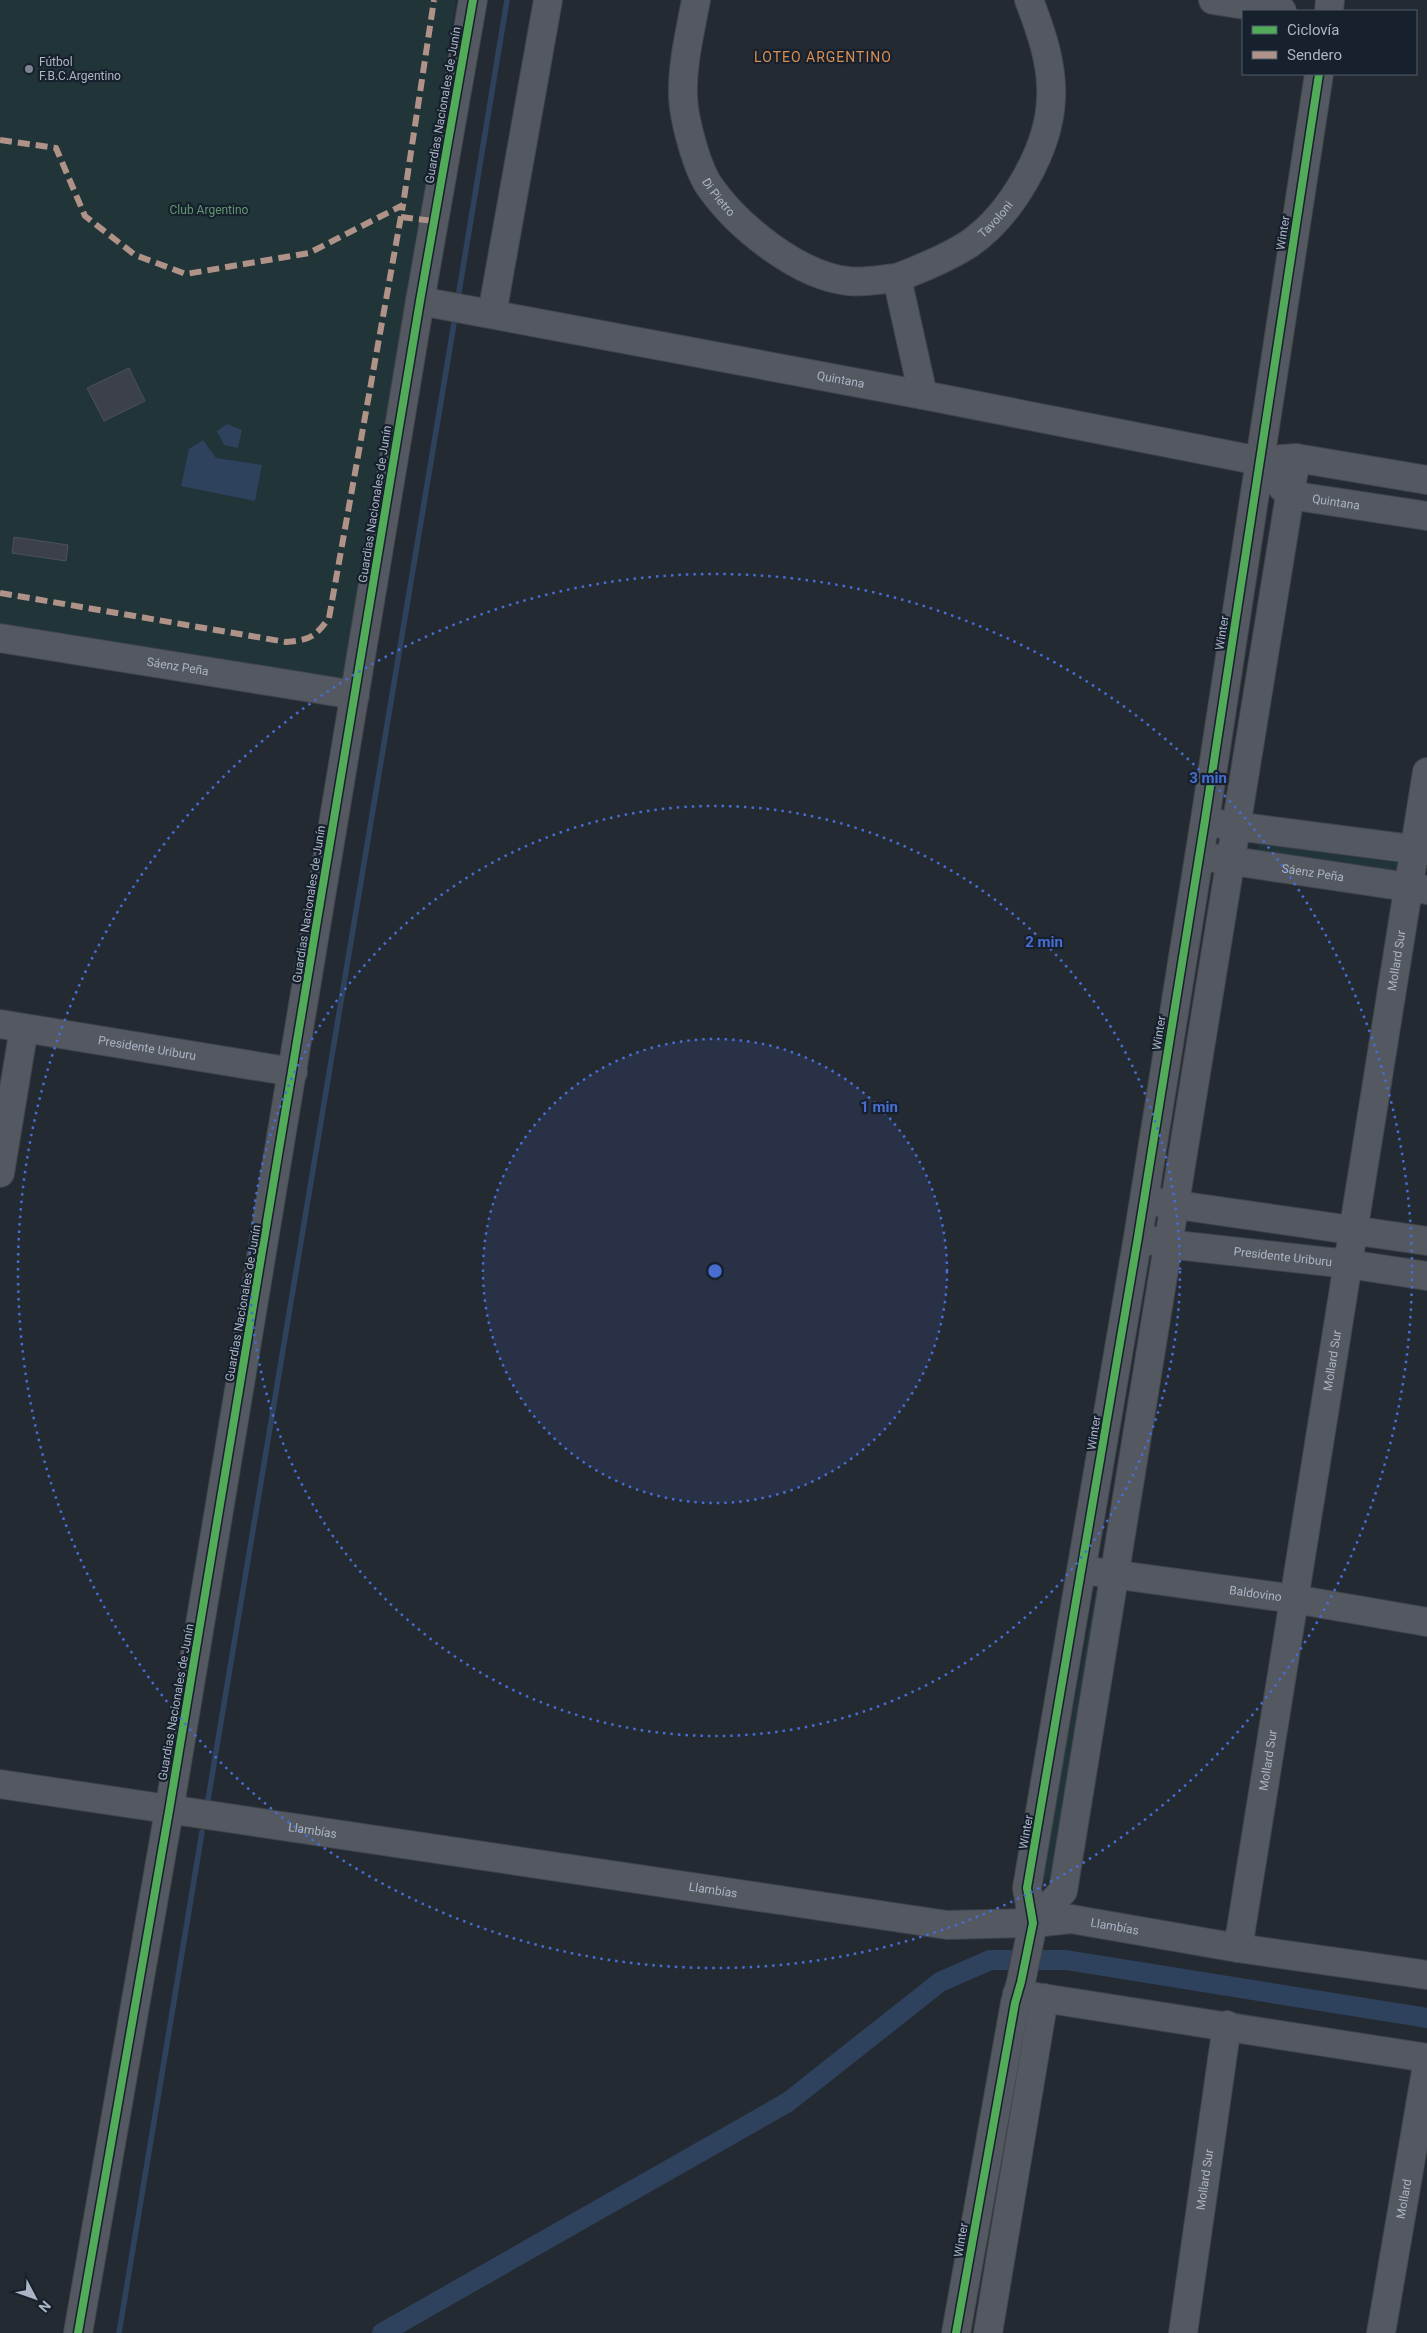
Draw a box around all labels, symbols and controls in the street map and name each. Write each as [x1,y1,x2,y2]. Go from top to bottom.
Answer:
legend [1242,10,1417,75]
text: Ciclovía [1287,21,1340,39]
street label: Guardias Nacionales de Junín [422,26,464,184]
text: Sendero [1287,46,1342,64]
district label: LOTEO ARGENTINO [754,49,892,65]
place label: Fútbol F.B.C.Argentino [39,55,121,83]
marker: Fútbol F.B.C.Argentino [23,63,35,75]
street label: Di Pietro [699,176,738,219]
street label: Tavoloni [975,198,1016,241]
park label: Club Argentino [170,203,249,217]
street label: Winter [1273,215,1293,251]
street label: Quintana [816,368,866,391]
street label: Guardias Nacionales de Junín [356,424,394,584]
street label: Quintana [1311,492,1361,513]
street label: Winter [1212,615,1232,651]
street label: Sáenz Peña [146,655,210,678]
text: 3 min [1189,769,1227,787]
street label: Guardias Nacionales de Junín [290,824,328,984]
street label: Sáenz Peña [1281,861,1345,884]
street label: Mollard Sur [1385,929,1408,992]
text: 2 min [1025,933,1063,951]
street label: Winter [1149,1015,1169,1051]
street label: Presidente Uriburu [97,1033,197,1063]
text: 1 min [860,1098,898,1116]
street label: Guardias Nacionales de Junín [222,1224,264,1382]
street label: Presidente Uriburu [1233,1244,1333,1269]
centre of rings [706,1262,724,1280]
street label: Mollard Sur [1321,1329,1344,1392]
street label: Winter [1084,1415,1104,1451]
street label: Baldovino [1228,1583,1283,1604]
street label: Guardias Nacionales de Junín [155,1623,197,1781]
street label: Mollard Sur [1256,1729,1280,1792]
street label: Winter [1016,1814,1036,1850]
street label: Llambías [287,1820,338,1841]
street label: Llambías [688,1880,738,1901]
street label: Llambías [1089,1916,1140,1938]
street label: Mollard Sur [1194,2148,1216,2211]
street label: Mollard [1394,2178,1414,2220]
street label: Winter [951,2222,971,2258]
north arrow [10,2273,60,2323]
text: N [36,2298,54,2316]

